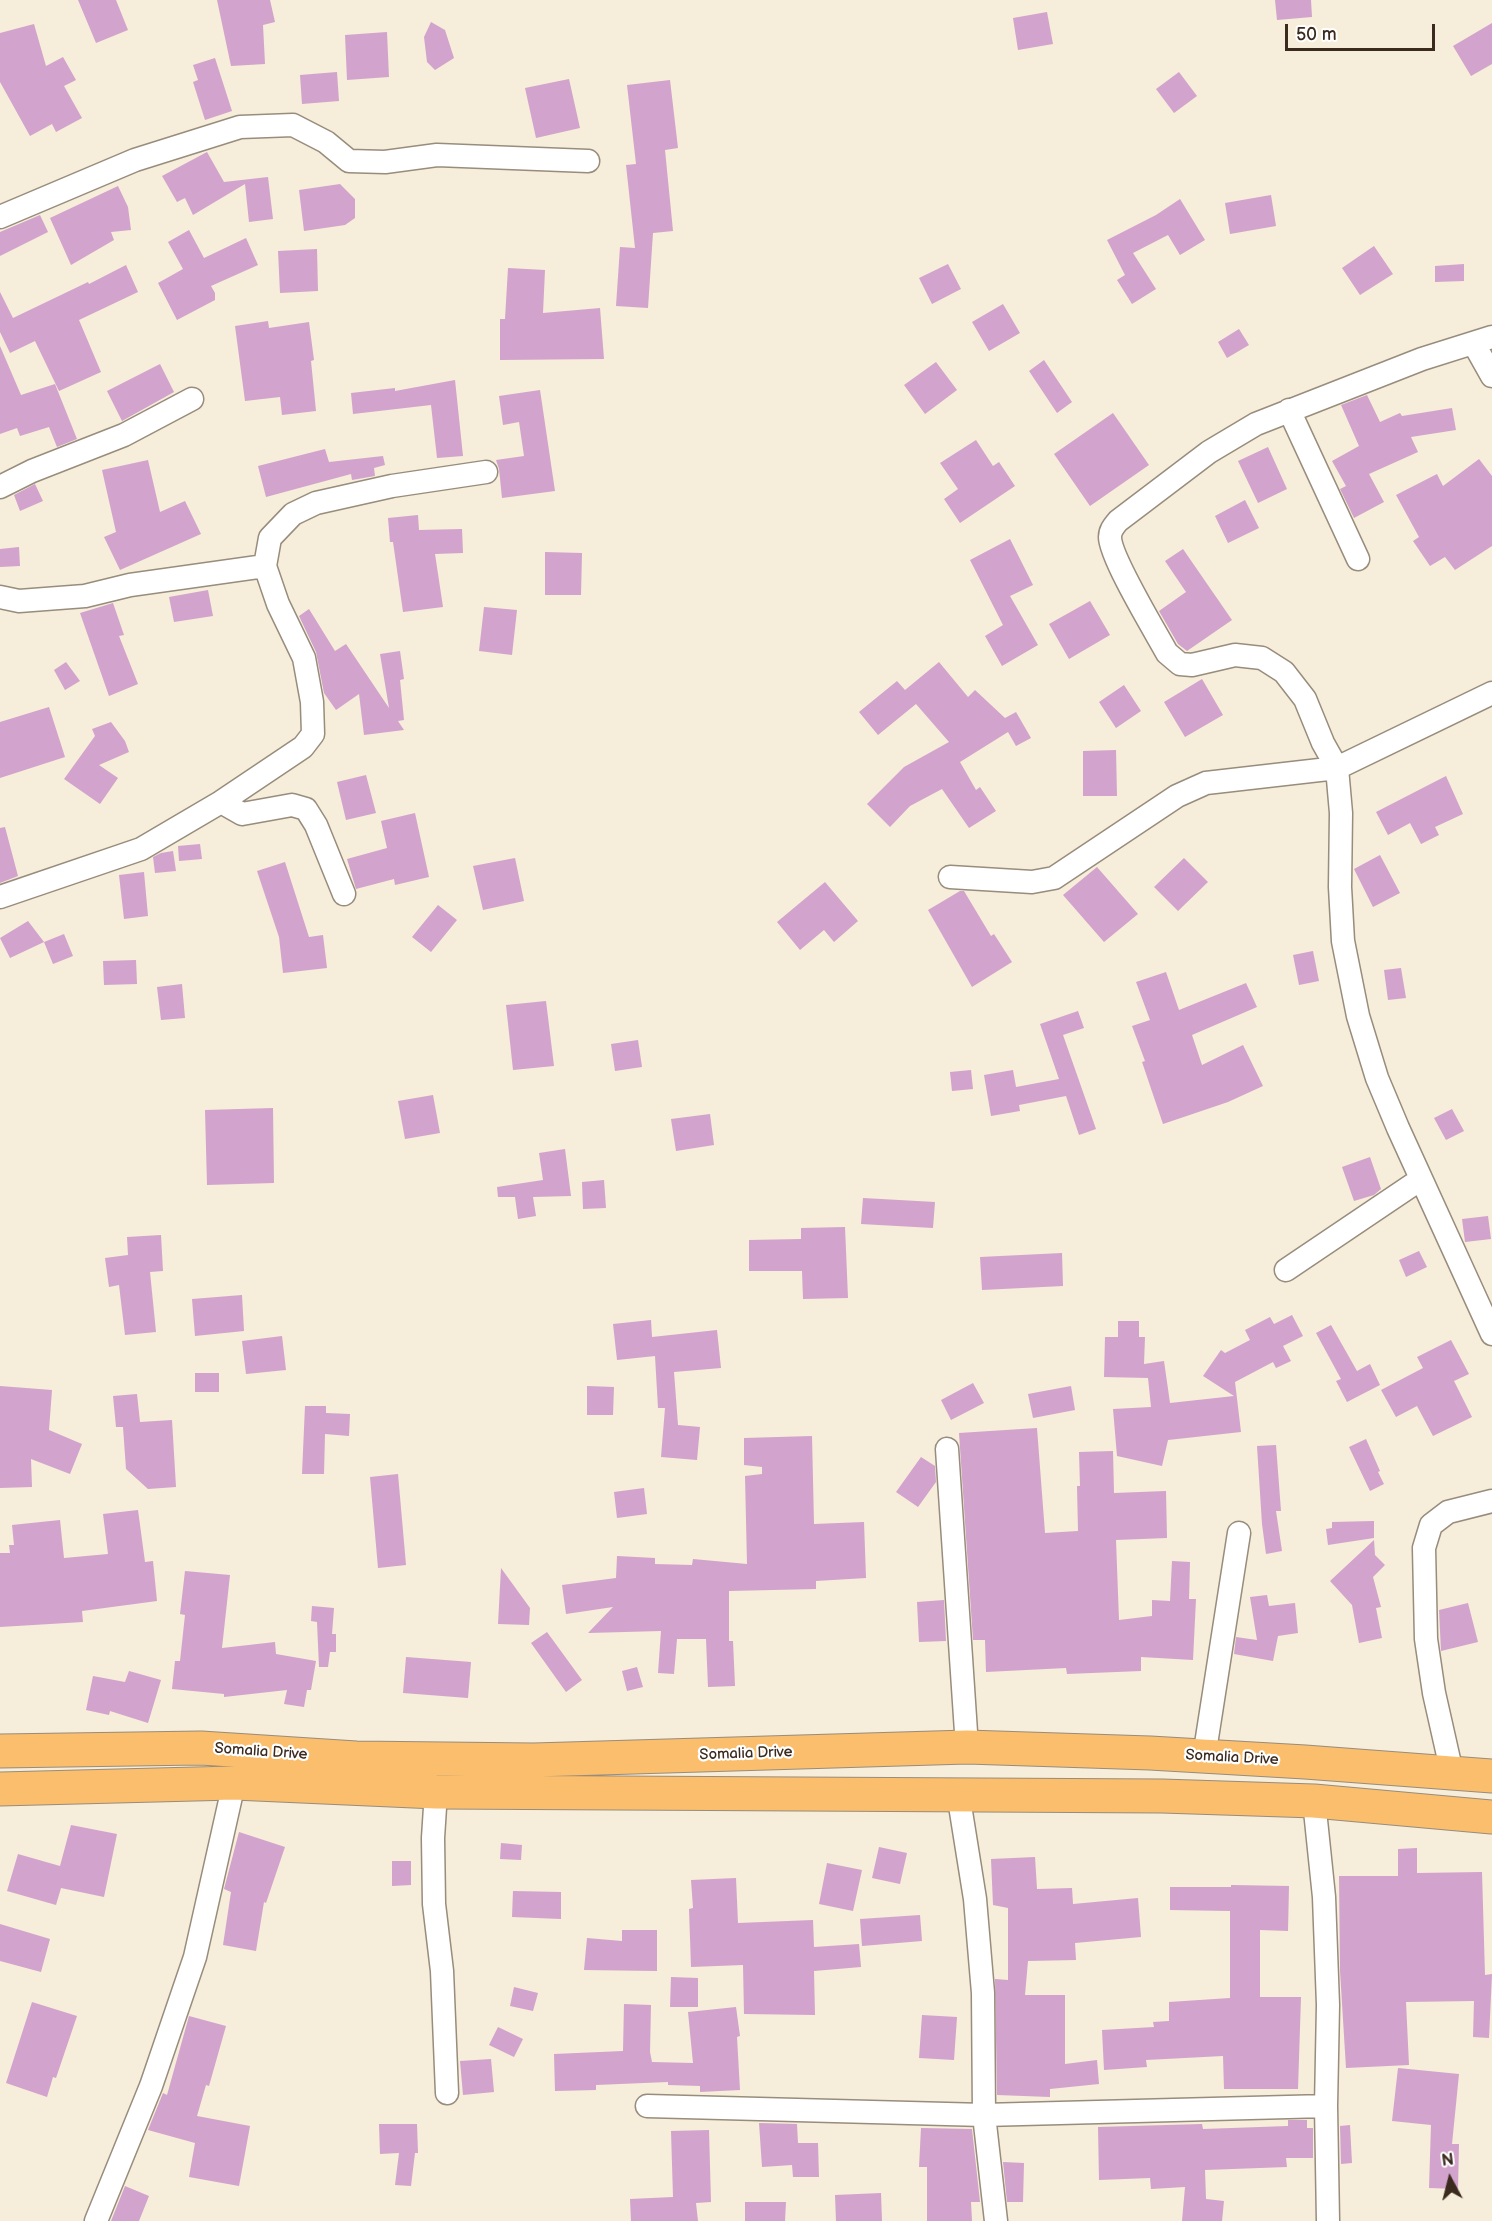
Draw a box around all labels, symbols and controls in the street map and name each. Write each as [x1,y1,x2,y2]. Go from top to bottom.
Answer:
scale bar [1288,12,1438,50]
text: 50 m [1296,24,1337,45]
street label: Somalia Drive [214,1740,308,1764]
street label: Somalia Drive [699,1743,793,1765]
street label: Somalia Drive [1185,1747,1279,1769]
north arrow [1420,2149,1480,2209]
text: N [1441,2150,1455,2171]

